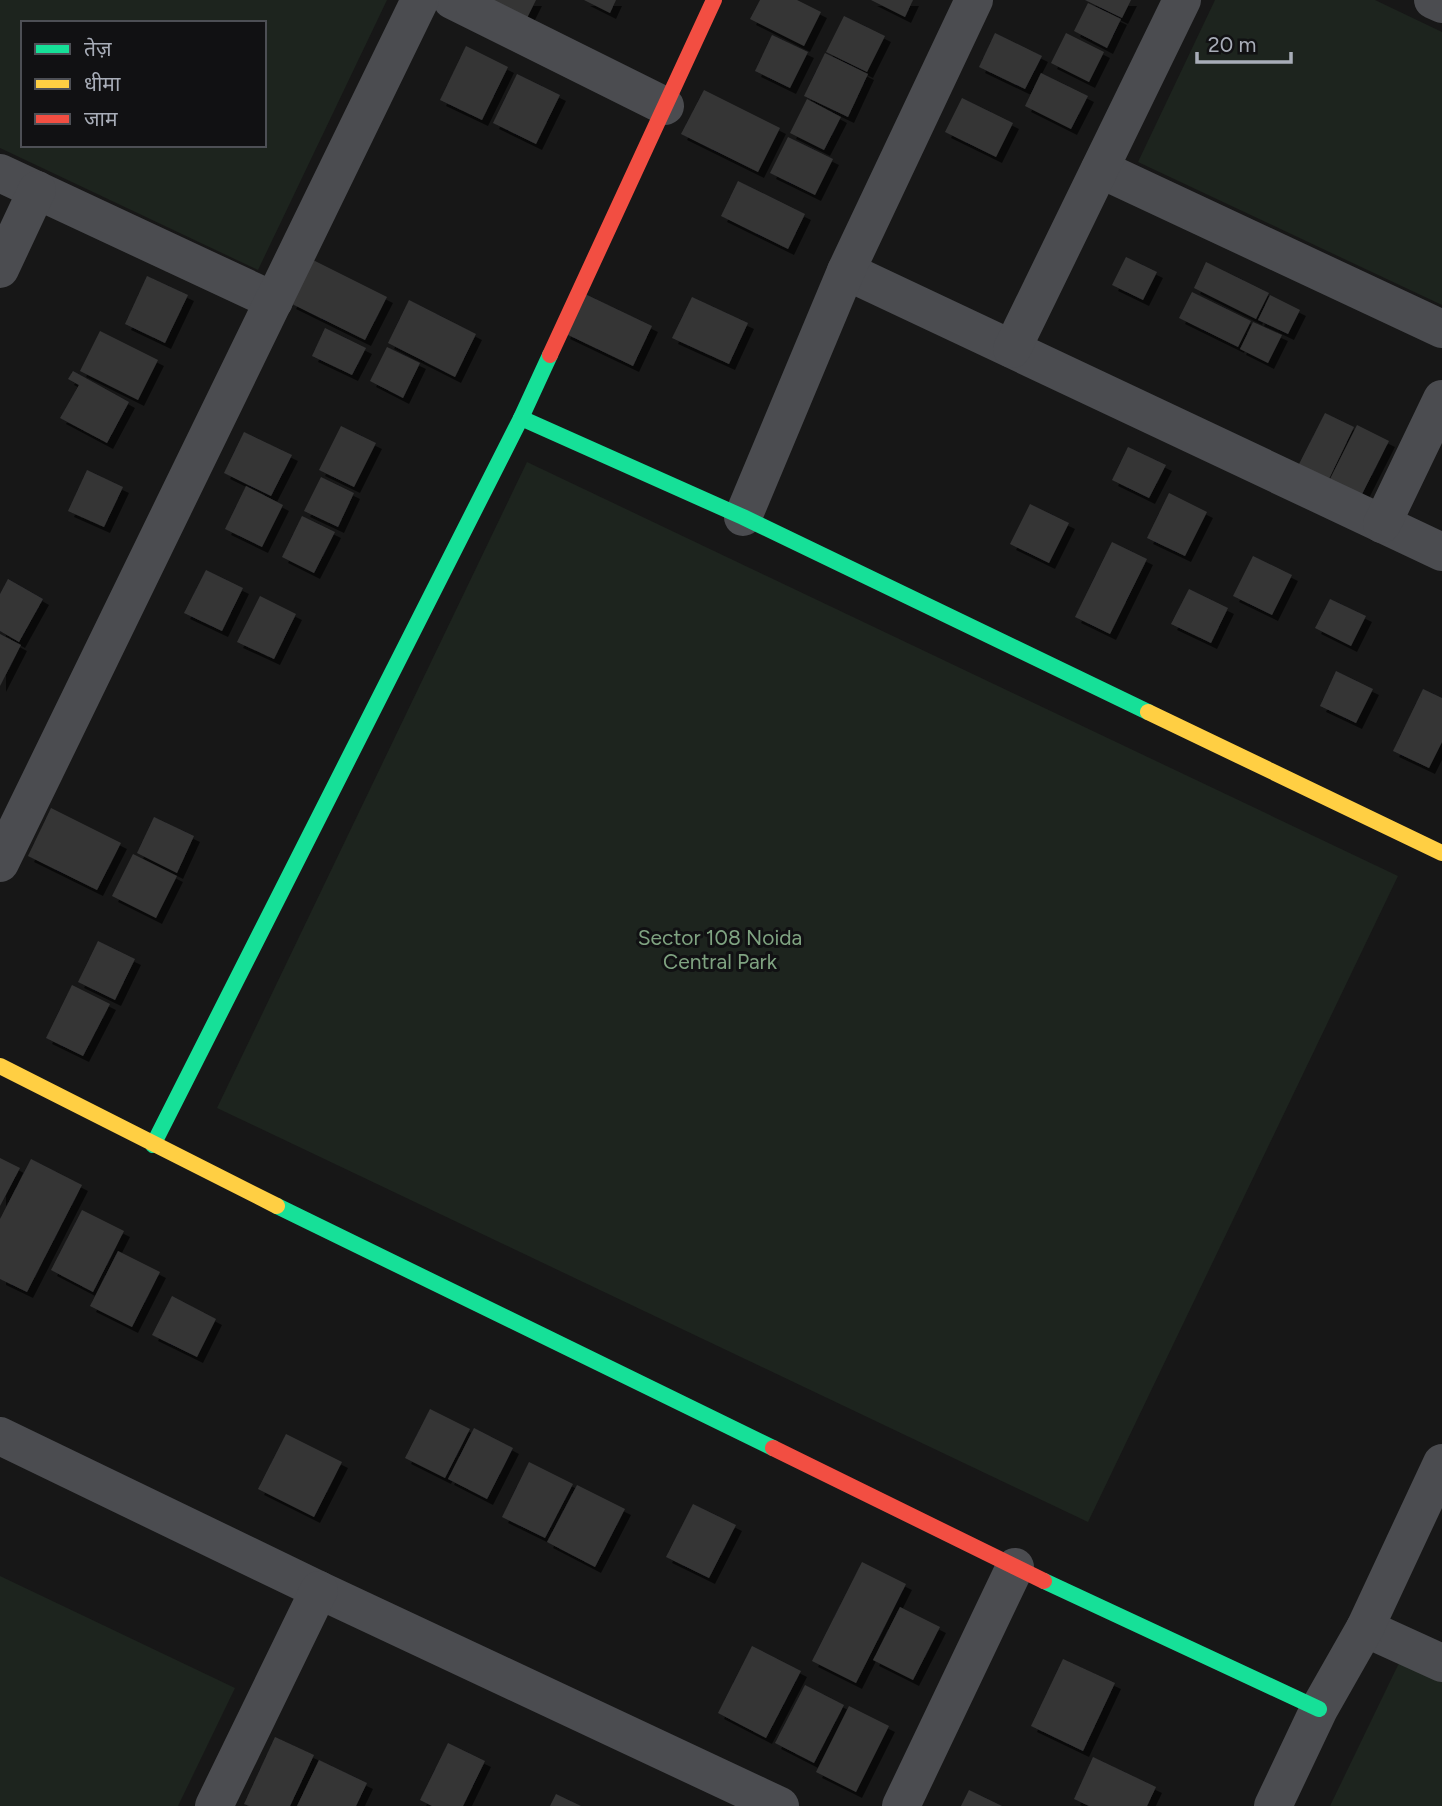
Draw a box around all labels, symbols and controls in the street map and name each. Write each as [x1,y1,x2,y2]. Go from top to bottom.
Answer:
legend [21,21,266,147]
scale bar [1197,21,1292,65]
text: 20 m [1208,32,1256,57]
text: तेज़ [84,36,112,61]
text: धीमा [84,71,121,96]
text: जाम [84,106,118,131]
park label: Sector 108 Noida Central Park [638,925,802,974]

